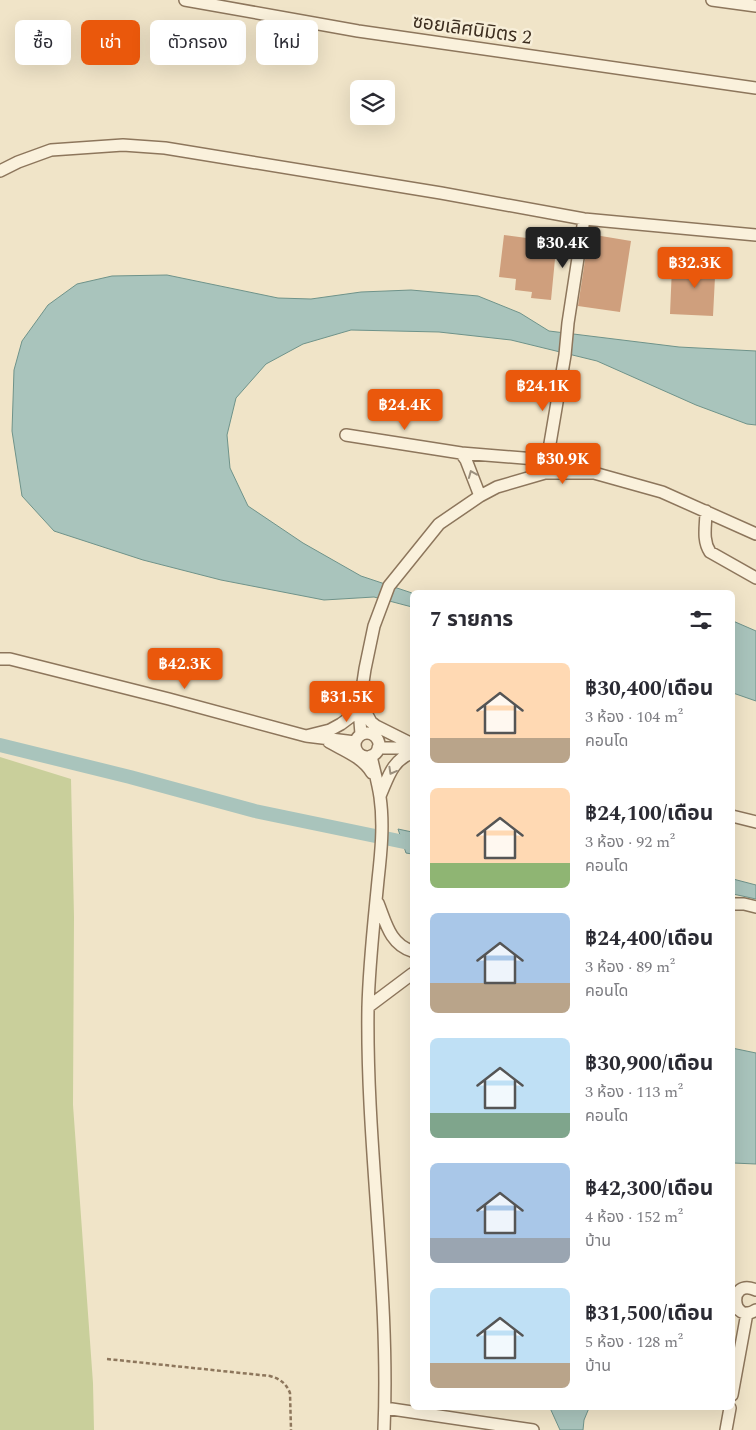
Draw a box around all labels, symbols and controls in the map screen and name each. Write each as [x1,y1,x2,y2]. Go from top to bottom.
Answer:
street label: ซอยเลิศนิมิตร 2 [411,7,533,53]
chip: ซื้อ [15,20,71,65]
chip: เช่า [81,20,140,65]
chip: ตัวกรอง [150,20,246,65]
chip: ใหม่ [256,20,318,65]
map controls [350,80,395,125]
button: layers [350,80,395,125]
pin: ฿30.4K [522,226,604,269]
text: ฿30.4K [537,231,589,255]
pin: ฿32.3K [654,246,736,289]
text: ฿32.3K [669,251,721,275]
pin: ฿24.1K [502,370,584,412]
text: ฿24.1K [517,374,569,398]
pin: ฿24.4K [364,388,446,431]
text: ฿24.4K [379,393,431,417]
pin: ฿30.9K [522,442,604,485]
text: ฿30.9K [537,447,589,471]
one-way arrow [467,470,478,479]
text: 7 รายการ [430,604,513,636]
icon: filters [687,606,715,634]
pin: ฿42.3K [144,648,226,690]
text: ฿42.3K [159,652,211,676]
text: ฿30,400/เดือน [585,673,713,705]
pin: ฿31.5K [306,680,388,723]
icon: home [470,683,530,743]
text: ฿31.5K [321,685,373,709]
text: 3 ห้อง · 104 m² [585,705,683,729]
text: คอนโด [585,729,628,753]
one-way arrow [388,765,398,774]
text: ฿24,100/เดือน [585,798,713,830]
icon: home [470,808,530,868]
text: 3 ห้อง · 92 m² [585,830,675,854]
text: คอนโด [585,854,628,878]
text: ฿24,400/เดือน [585,923,713,955]
icon: home [470,933,530,993]
text: 3 ห้อง · 89 m² [585,955,675,979]
text: คอนโด [585,979,628,1003]
text: ฿30,900/เดือน [585,1048,713,1080]
icon: home [470,1058,530,1118]
text: 3 ห้อง · 113 m² [585,1080,683,1104]
text: คอนโด [585,1104,628,1128]
text: ฿42,300/เดือน [585,1173,713,1205]
icon: home [470,1183,530,1243]
text: 4 ห้อง · 152 m² [585,1205,683,1229]
text: บ้าน [585,1229,611,1253]
text: ฿31,500/เดือน [585,1298,713,1330]
icon: home [470,1308,530,1368]
text: 5 ห้อง · 128 m² [585,1330,683,1354]
text: บ้าน [585,1354,611,1378]

